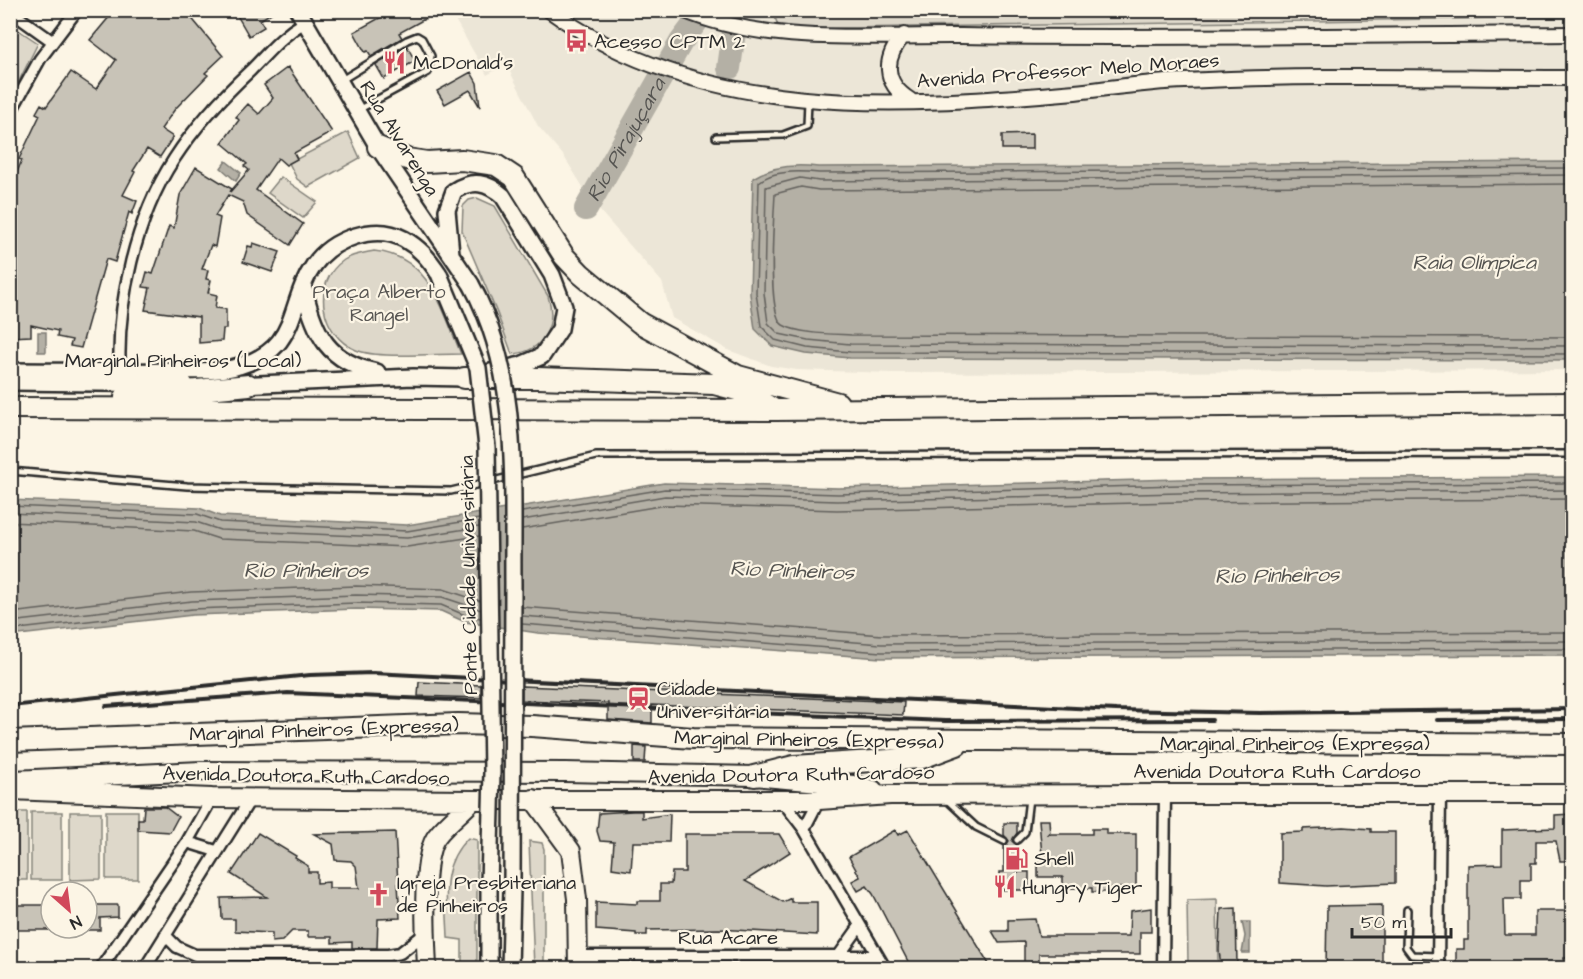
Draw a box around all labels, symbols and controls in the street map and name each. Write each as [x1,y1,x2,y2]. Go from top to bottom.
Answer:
bus stop icon: Acesso CPTM 2 [563,28,589,54]
place label: Acesso CPTM 2 [594,28,746,56]
street label: Avenida Professor Melo Moraes [916,46,1220,96]
restaurant icon: McDonald's [382,49,408,75]
place label: McDonald's [413,49,513,77]
water label: Rio Pirajuçara [579,71,673,207]
street label: Rua Alvarenga [352,75,446,202]
water label: Raia Olímpica [1412,248,1537,277]
park label: Praça Alberto Rangel [312,278,446,330]
street label: Marginal Pinheiros (Local) [65,347,301,376]
street label: Ponte Cidade Universitária [453,455,485,695]
water label: Rio Pinheiros [729,554,856,587]
water label: Rio Pinheiros [244,556,370,585]
water label: Rio Pinheiros [1215,560,1341,591]
place label: Cidade Universitária [657,675,769,726]
station icon: Cidade Universitária [626,686,652,712]
street label: Marginal Pinheiros (Expressa) [189,711,459,750]
street label: Marginal Pinheiros (Expressa) [674,724,944,757]
street label: Marginal Pinheiros (Expressa) [1160,730,1430,759]
street label: Avenida Doutora Ruth Cardoso [647,758,935,792]
street label: Avenida Doutora Ruth Cardoso [1134,758,1420,786]
street label: Avenida Doutora Ruth Cardoso [162,759,450,793]
fuel station icon: Shell [1003,845,1029,871]
place label: Shell [1034,845,1074,873]
place label: Igreja Presbiteriana de Pinheiros [397,869,576,920]
restaurant icon: Hungry Tiger [991,874,1017,900]
place label: Hungry Tiger [1022,874,1142,903]
north arrow [39,880,99,940]
church icon: Igreja Presbiteriana de Pinheiros [366,881,392,907]
scale bar [1352,901,1451,939]
text: N [66,910,85,934]
text: 50 m [1361,910,1406,935]
street label: Rua Acare [678,924,778,952]

